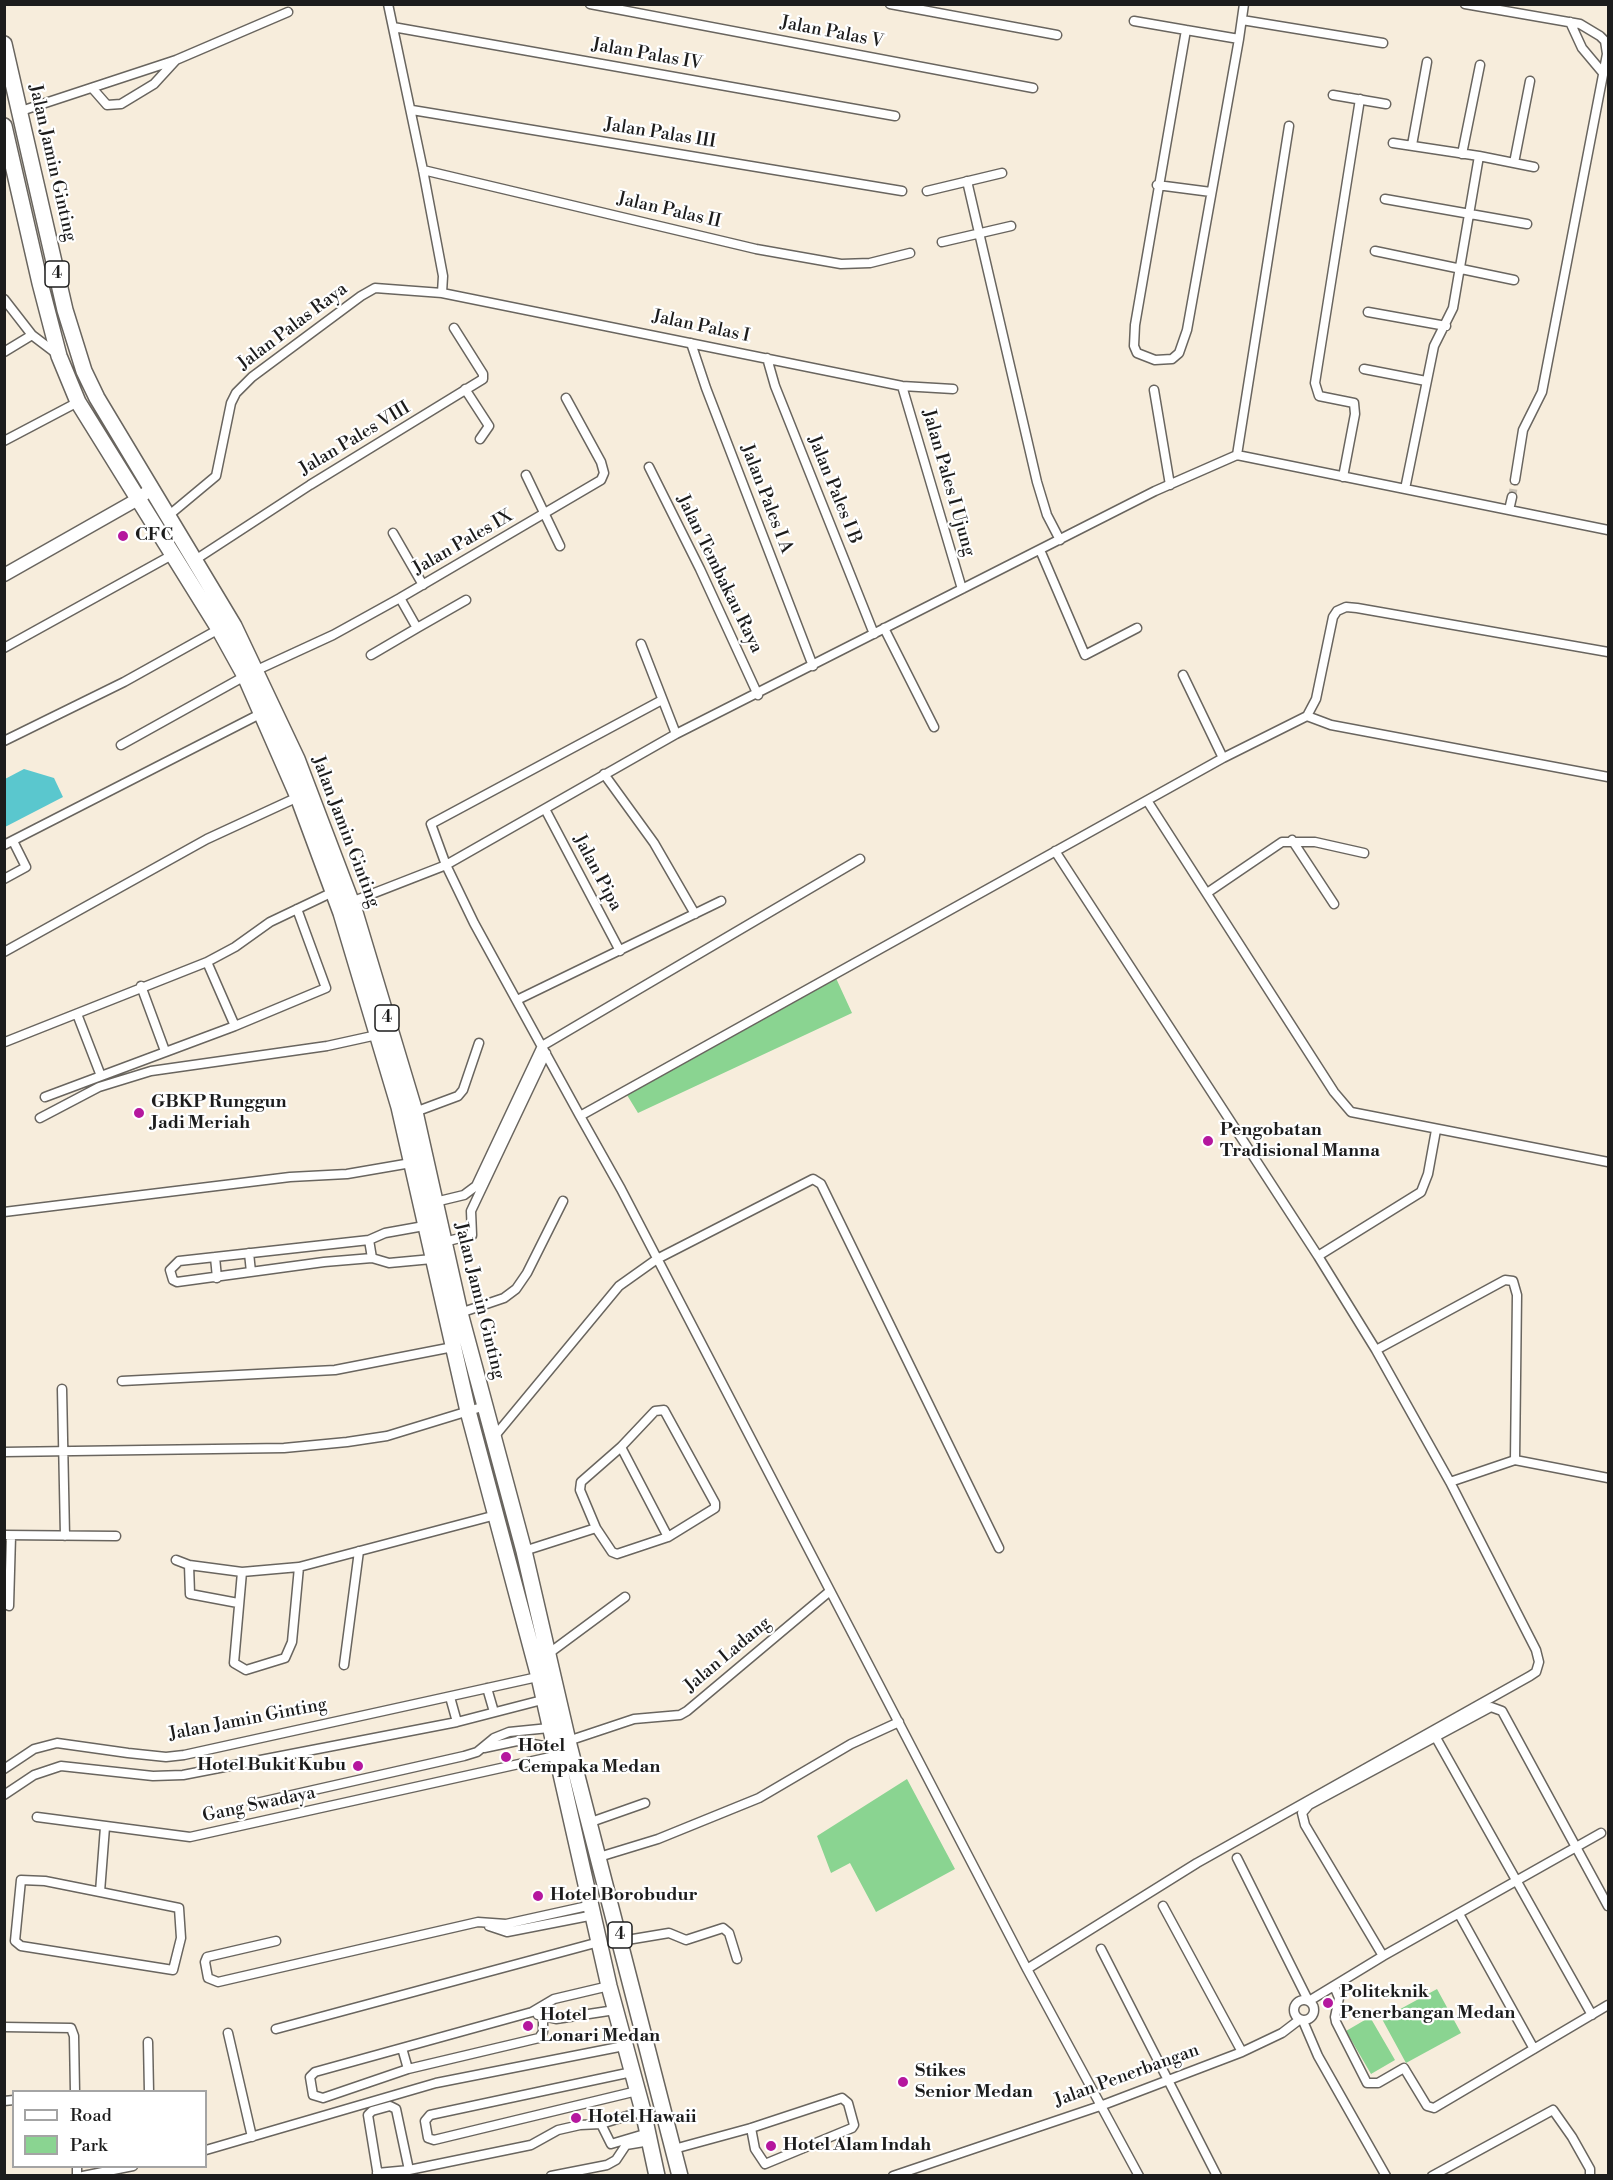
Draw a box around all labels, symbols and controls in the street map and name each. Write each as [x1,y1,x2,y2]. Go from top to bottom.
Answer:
street label: Jalan Palas V [778,12,886,54]
street label: Jalan Palas IV [590,35,704,75]
street label: Jalan Jamin Ginting [23,82,81,244]
street label: Jalan Palas III [603,115,717,153]
street label: Jalan Palas II [615,189,723,233]
road number: 4 [45,261,69,287]
street label: Jalan Palas Raya [234,279,352,375]
street label: Jalan Palas I [650,306,752,348]
street label: Jalan Pales VIII [296,397,414,481]
street label: Jalan Pales I Ujung [917,407,979,559]
street label: Jalan Pales I B [802,433,866,547]
street label: Jalan Pales I A [735,441,797,557]
street label: Jalan Tembakau Raya [671,491,767,657]
street label: Jalan Pales IX [410,506,516,580]
place label: CFC [135,525,173,547]
marker: CFC [116,529,130,543]
street label: Jalan Jamin Ginting [306,753,384,911]
street label: Jalan Pipa [568,831,626,915]
road number: 4 [375,1005,399,1031]
place label: GBKP Runggun Jadi Meriah [151,1092,287,1134]
marker: GBKP Runggun Jadi Meriah [132,1106,146,1120]
place label: Pengobatan Tradisional Manna [1220,1120,1380,1162]
marker: Pengobatan Tradisional Manna [1201,1134,1215,1148]
street label: Jalan Jamin Ginting [449,1220,509,1382]
street label: Jalan Ladang [680,1613,776,1697]
street label: Jalan Jamin Ginting [167,1694,329,1746]
place label: Hotel Cempaka Medan [518,1736,660,1778]
marker: Hotel Cempaka Medan [499,1750,513,1764]
place label: Hotel Bukit Kubu [197,1755,346,1777]
marker: Hotel Bukit Kubu [351,1759,365,1773]
street label: Gang Swadaya [201,1782,317,1828]
place label: Hotel Borobudur [550,1885,698,1907]
marker: Hotel Borobudur [531,1889,545,1903]
road number: 4 [608,1922,632,1948]
place label: Politeknik Penerbangan Medan [1340,1982,1515,2024]
marker: Politeknik Penerbangan Medan [1321,1996,1335,2010]
place label: Hotel Lonari Medan [540,2005,660,2048]
marker: Hotel Lonari Medan [521,2019,535,2033]
street label: Jalan Penerbangan [1052,2040,1202,2112]
place label: Stikes Senior Medan [915,2061,1033,2104]
marker: Stikes Senior Medan [896,2075,910,2089]
legend [12,2090,207,2168]
text: Road [70,2104,112,2127]
place label: Hotel Hawaii [588,2107,696,2129]
marker: Hotel Hawaii [569,2111,583,2125]
text: Park [70,2134,107,2157]
place label: Hotel Alam Indah [783,2135,931,2157]
marker: Hotel Alam Indah [764,2139,778,2153]

